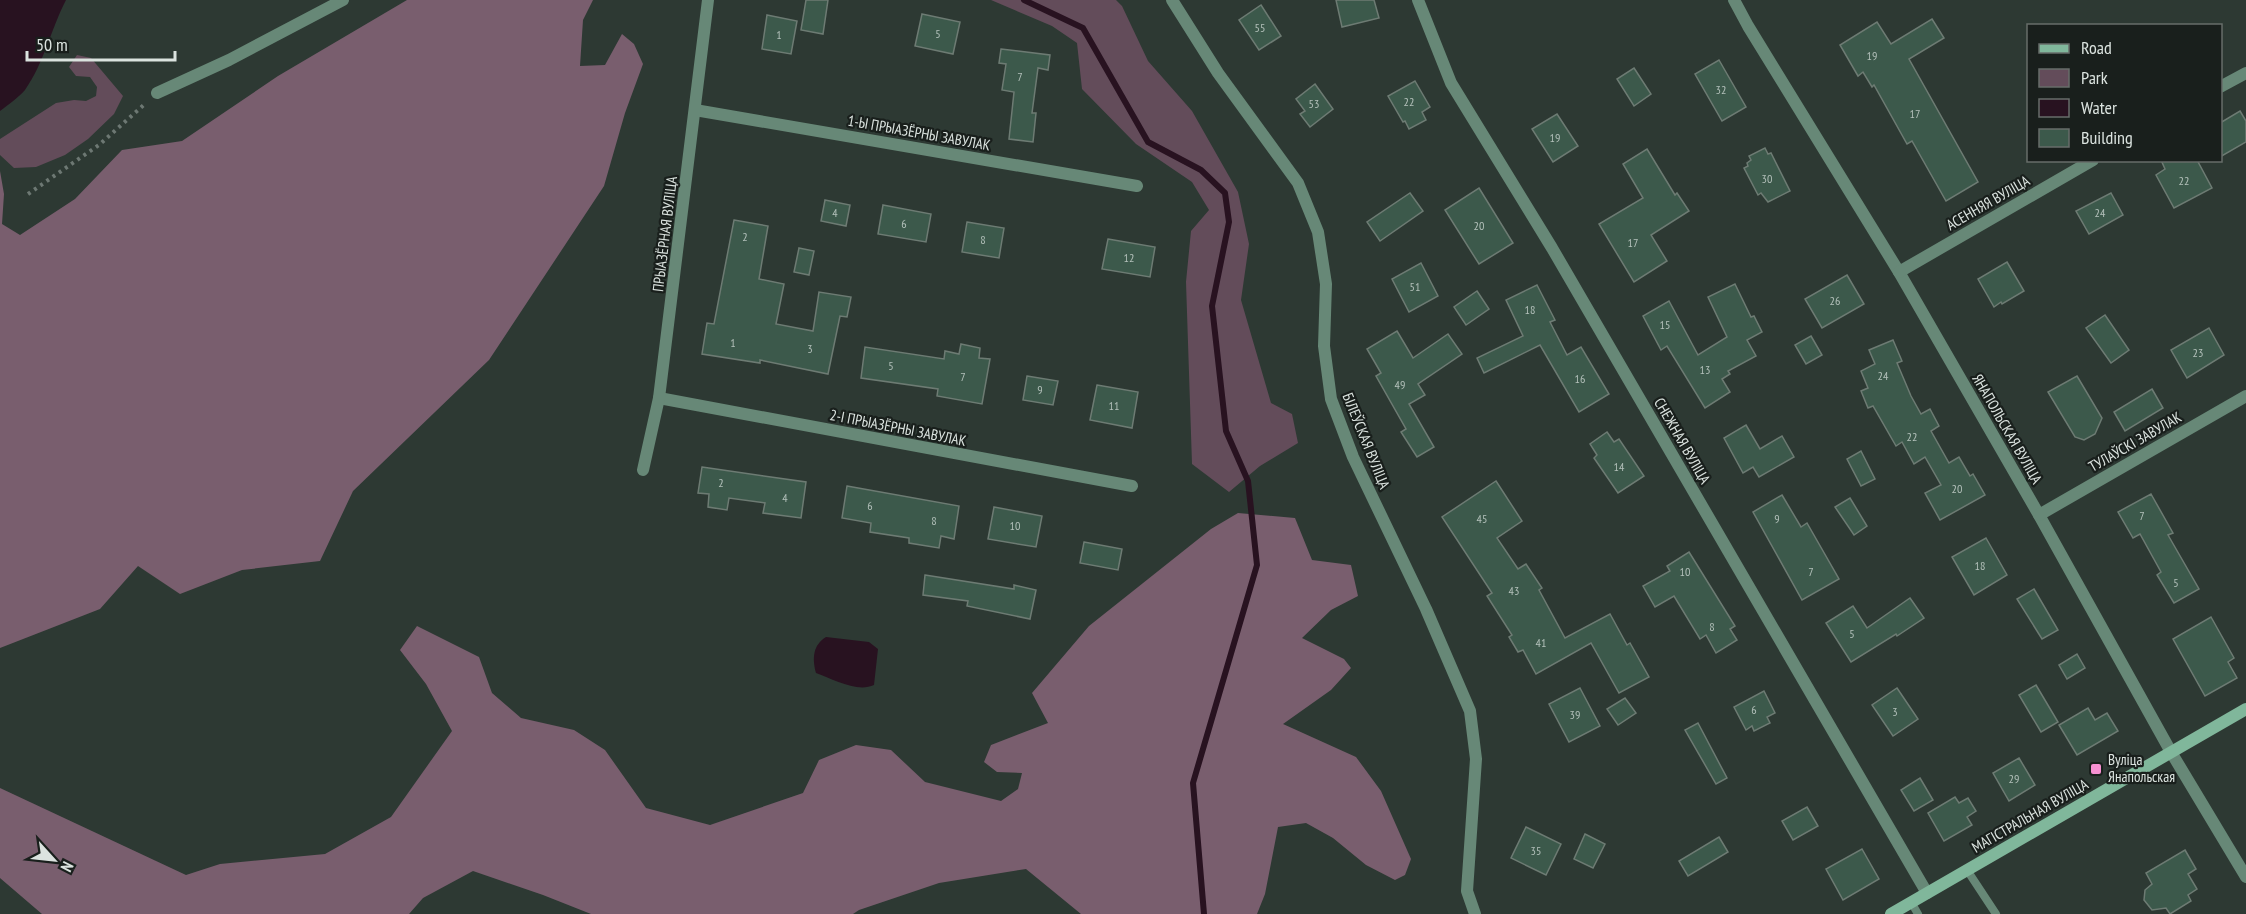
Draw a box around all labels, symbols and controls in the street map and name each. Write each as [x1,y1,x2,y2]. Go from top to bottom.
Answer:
house number: 55 [1255,20,1265,35]
scale bar [27,24,176,62]
legend [2027,24,2222,162]
house number: 5 [935,26,941,41]
house number: 1 [776,27,782,42]
text: 50 m [36,33,68,56]
text: Road [2081,36,2112,59]
house number: 19 [1867,48,1877,63]
text: Park [2081,66,2108,89]
house number: 7 [1017,69,1023,84]
house number: 32 [1716,82,1726,97]
house number: 22 [1404,94,1414,109]
house number: 53 [1309,96,1319,111]
text: Water [2081,96,2117,119]
house number: 17 [1910,106,1920,121]
street label: 1-Ы ПРЫАЗЁРНЫ ЗАВУЛАК [846,111,992,154]
text: Building [2081,126,2133,149]
house number: 19 [1550,130,1560,145]
house number: 30 [1762,171,1772,186]
street label: АСЕННЯЯ ВУЛІЦА [1943,171,2034,234]
house number: 22 [2179,173,2189,188]
street label: ПРЫАЗЁРНАЯ ВУЛІЦА [648,174,681,293]
house number: 4 [832,205,838,220]
house number: 24 [2095,205,2106,220]
house number: 6 [901,216,907,231]
house number: 20 [1474,218,1484,233]
house number: 2 [742,229,748,244]
house number: 8 [980,232,986,247]
house number: 17 [1628,235,1638,250]
house number: 12 [1124,250,1134,265]
house number: 51 [1410,279,1420,294]
house number: 26 [1830,293,1840,308]
house number: 18 [1525,302,1535,317]
house number: 15 [1660,317,1670,332]
house number: 1 [730,335,736,350]
house number: 3 [807,341,813,356]
house number: 23 [2193,345,2203,360]
house number: 5 [888,358,894,373]
house number: 13 [1700,362,1710,377]
house number: 24 [1878,368,1889,383]
house number: 7 [960,369,966,384]
street label: ЯНАПОЛЬСКАЯ ВУЛІЦА [1968,370,2047,488]
house number: 16 [1575,371,1585,386]
house number: 49 [1395,377,1405,392]
house number: 9 [1037,382,1043,397]
street label: БІЛЕЎСКАЯ ВУЛІЦА [1339,390,1395,493]
street label: СНЕЖНАЯ ВУЛІЦА [1650,394,1715,488]
house number: 11 [1109,398,1119,413]
street label: 2-І ПРЫАЗЁРНЫ ЗАВУЛАК [828,405,968,450]
street label: ТУЛАЎСКІ ЗАВУЛАК [2085,407,2185,476]
house number: 22 [1907,429,1917,444]
house number: 14 [1614,459,1625,474]
house number: 2 [718,475,724,490]
house number: 20 [1952,481,1962,496]
house number: 4 [782,490,788,505]
house number: 6 [867,498,873,513]
house number: 7 [2139,508,2145,523]
house number: 45 [1477,511,1487,526]
house number: 9 [1774,511,1780,526]
house number: 8 [931,513,937,528]
house number: 10 [1010,518,1020,533]
house number: 18 [1975,558,1985,573]
house number: 10 [1680,564,1690,579]
house number: 7 [1808,564,1814,579]
house number: 5 [2173,575,2179,590]
house number: 43 [1509,583,1519,598]
house number: 8 [1709,619,1715,634]
house number: 5 [1849,626,1855,641]
house number: 41 [1536,635,1546,650]
house number: 6 [1751,702,1757,717]
house number: 3 [1892,704,1898,719]
house number: 39 [1570,707,1580,722]
place label: Вуліца Янапольская [2108,750,2175,786]
marker: Вуліца Янапольская [2089,762,2103,776]
house number: 29 [2009,771,2019,786]
street label: МАГІСТРАЛЬНАЯ ВУЛІЦА [1968,774,2092,857]
north arrow [24,830,84,890]
house number: 35 [1531,843,1541,858]
text: N [56,858,78,875]

